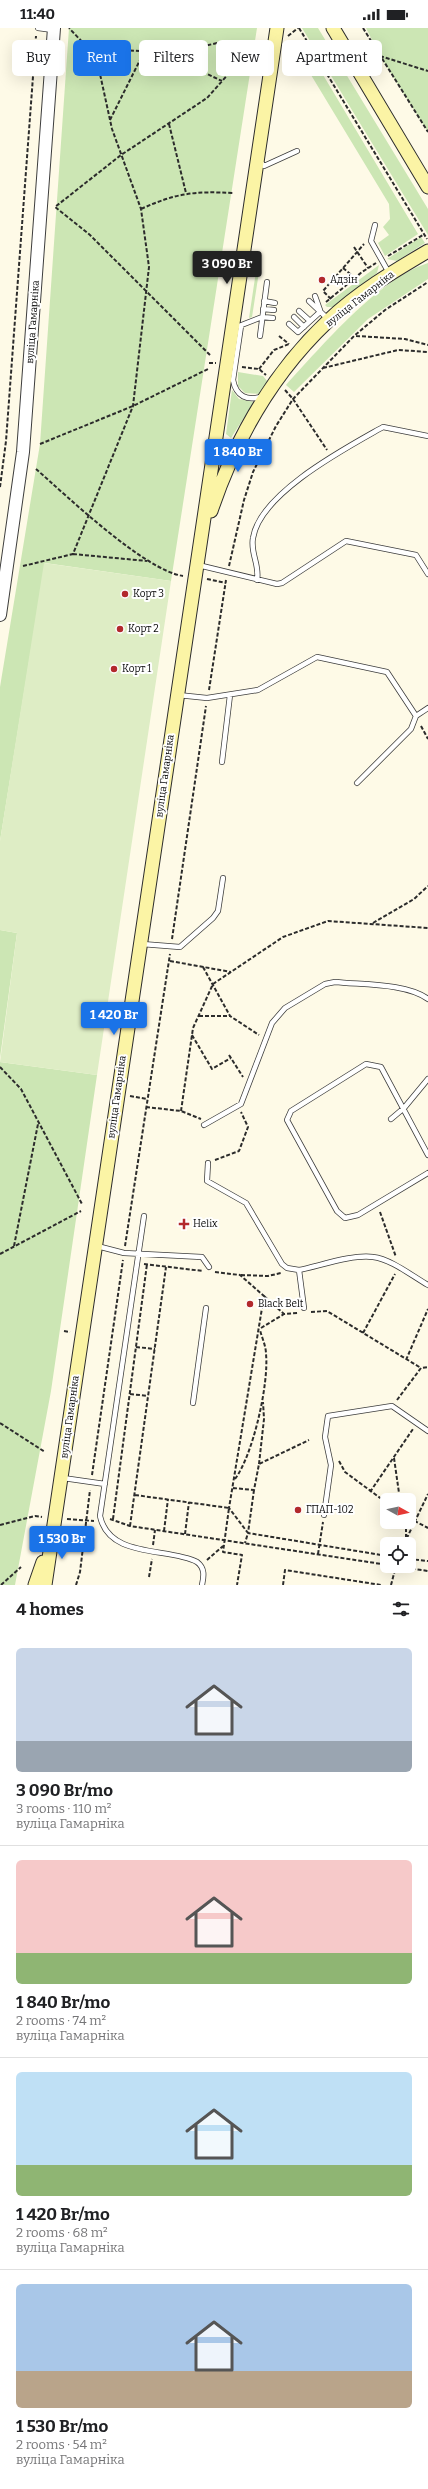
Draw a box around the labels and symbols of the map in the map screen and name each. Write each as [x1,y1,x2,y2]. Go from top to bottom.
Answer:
pin: 3 090 Br [186,251,268,285]
street label: вуліца Гамарніка [323,268,397,329]
place label: Адзін [330,274,358,286]
marker: Адзін [317,275,327,285]
street label: вуліца Гамарніка [24,279,42,364]
pin: 1 840 Br [197,439,279,473]
place label: Корт 3 [133,588,164,600]
marker: Корт 3 [120,589,130,599]
place label: Корт 2 [128,623,159,635]
marker: Корт 2 [115,624,125,634]
place label: Корт 1 [122,663,151,675]
marker: Корт 1 [109,664,119,674]
street label: вуліца Гамарніка [153,733,177,818]
pin: 1 420 Br [73,1002,155,1036]
street label: вуліца Гамарніка [105,1054,129,1139]
marker: Helix [178,1218,190,1230]
place label: Helix [193,1218,218,1230]
place label: Black Belt [258,1298,304,1310]
marker: Black Belt [245,1299,255,1309]
street label: вуліца Гамарніка [58,1374,82,1459]
north arrow [380,1493,416,1529]
place label: ГПАП-102 [306,1504,353,1516]
marker: ГПАП-102 [293,1505,303,1515]
pin: 1 530 Br [21,1526,103,1560]

